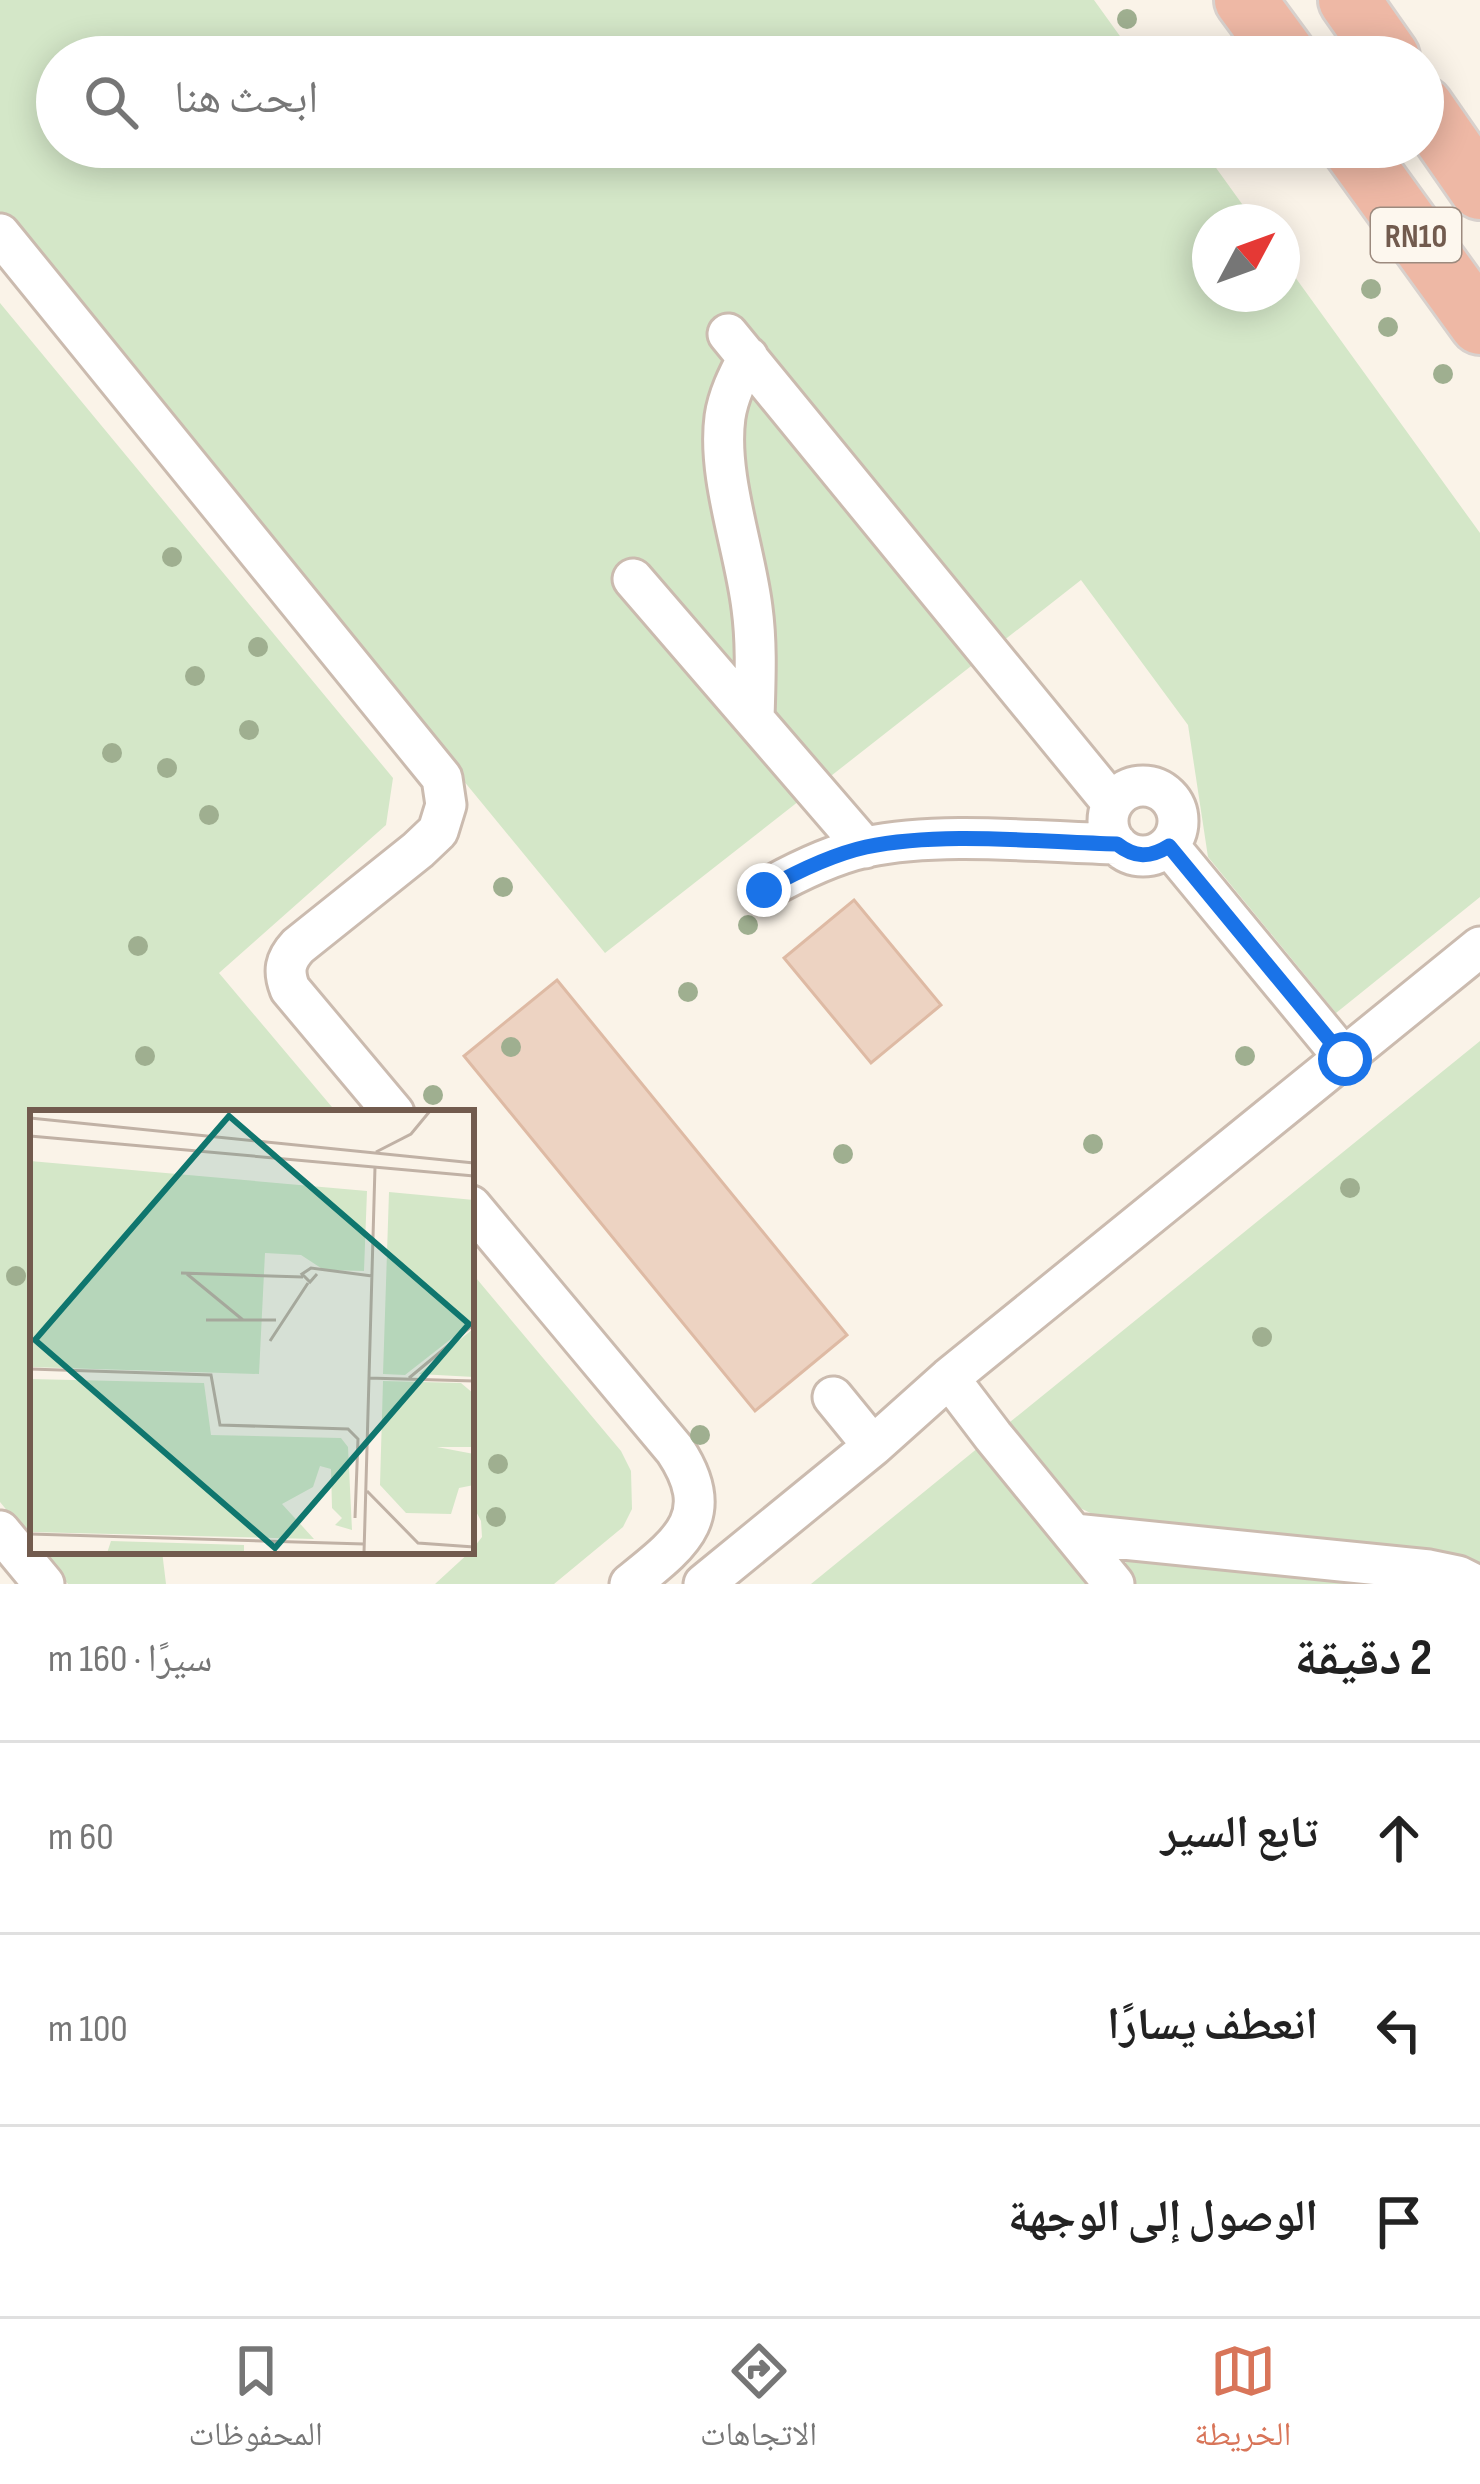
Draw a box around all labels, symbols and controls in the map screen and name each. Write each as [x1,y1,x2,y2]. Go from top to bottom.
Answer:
search box [36,36,1444,168]
icon: search [78,69,144,135]
text: ابحث هنا [174,71,318,126]
north arrow [1192,204,1300,312]
road number: RN10 [1371,208,1461,262]
route end [737,863,791,917]
route start [1318,1032,1372,1086]
inset map [30,1110,474,1554]
text: 2 دقيقة [1295,1628,1432,1689]
text: سيرًا · 160 m [48,1636,212,1683]
icon: ahead [1366,1805,1432,1871]
text: تابع السير [1161,1806,1318,1861]
text: 60 m [48,1814,114,1861]
icon: left [1366,1997,1432,2063]
text: انعطف يسارًا [1107,1998,1318,2053]
text: 100 m [48,2006,128,2053]
icon: arrive [1366,2189,1432,2255]
text: الوصول إلى الوجهة [1008,2190,1318,2245]
tab: المحفوظات [189,2338,323,2466]
tab: الاتجاهات [700,2338,817,2466]
tab: الخريطة [1194,2338,1291,2466]

